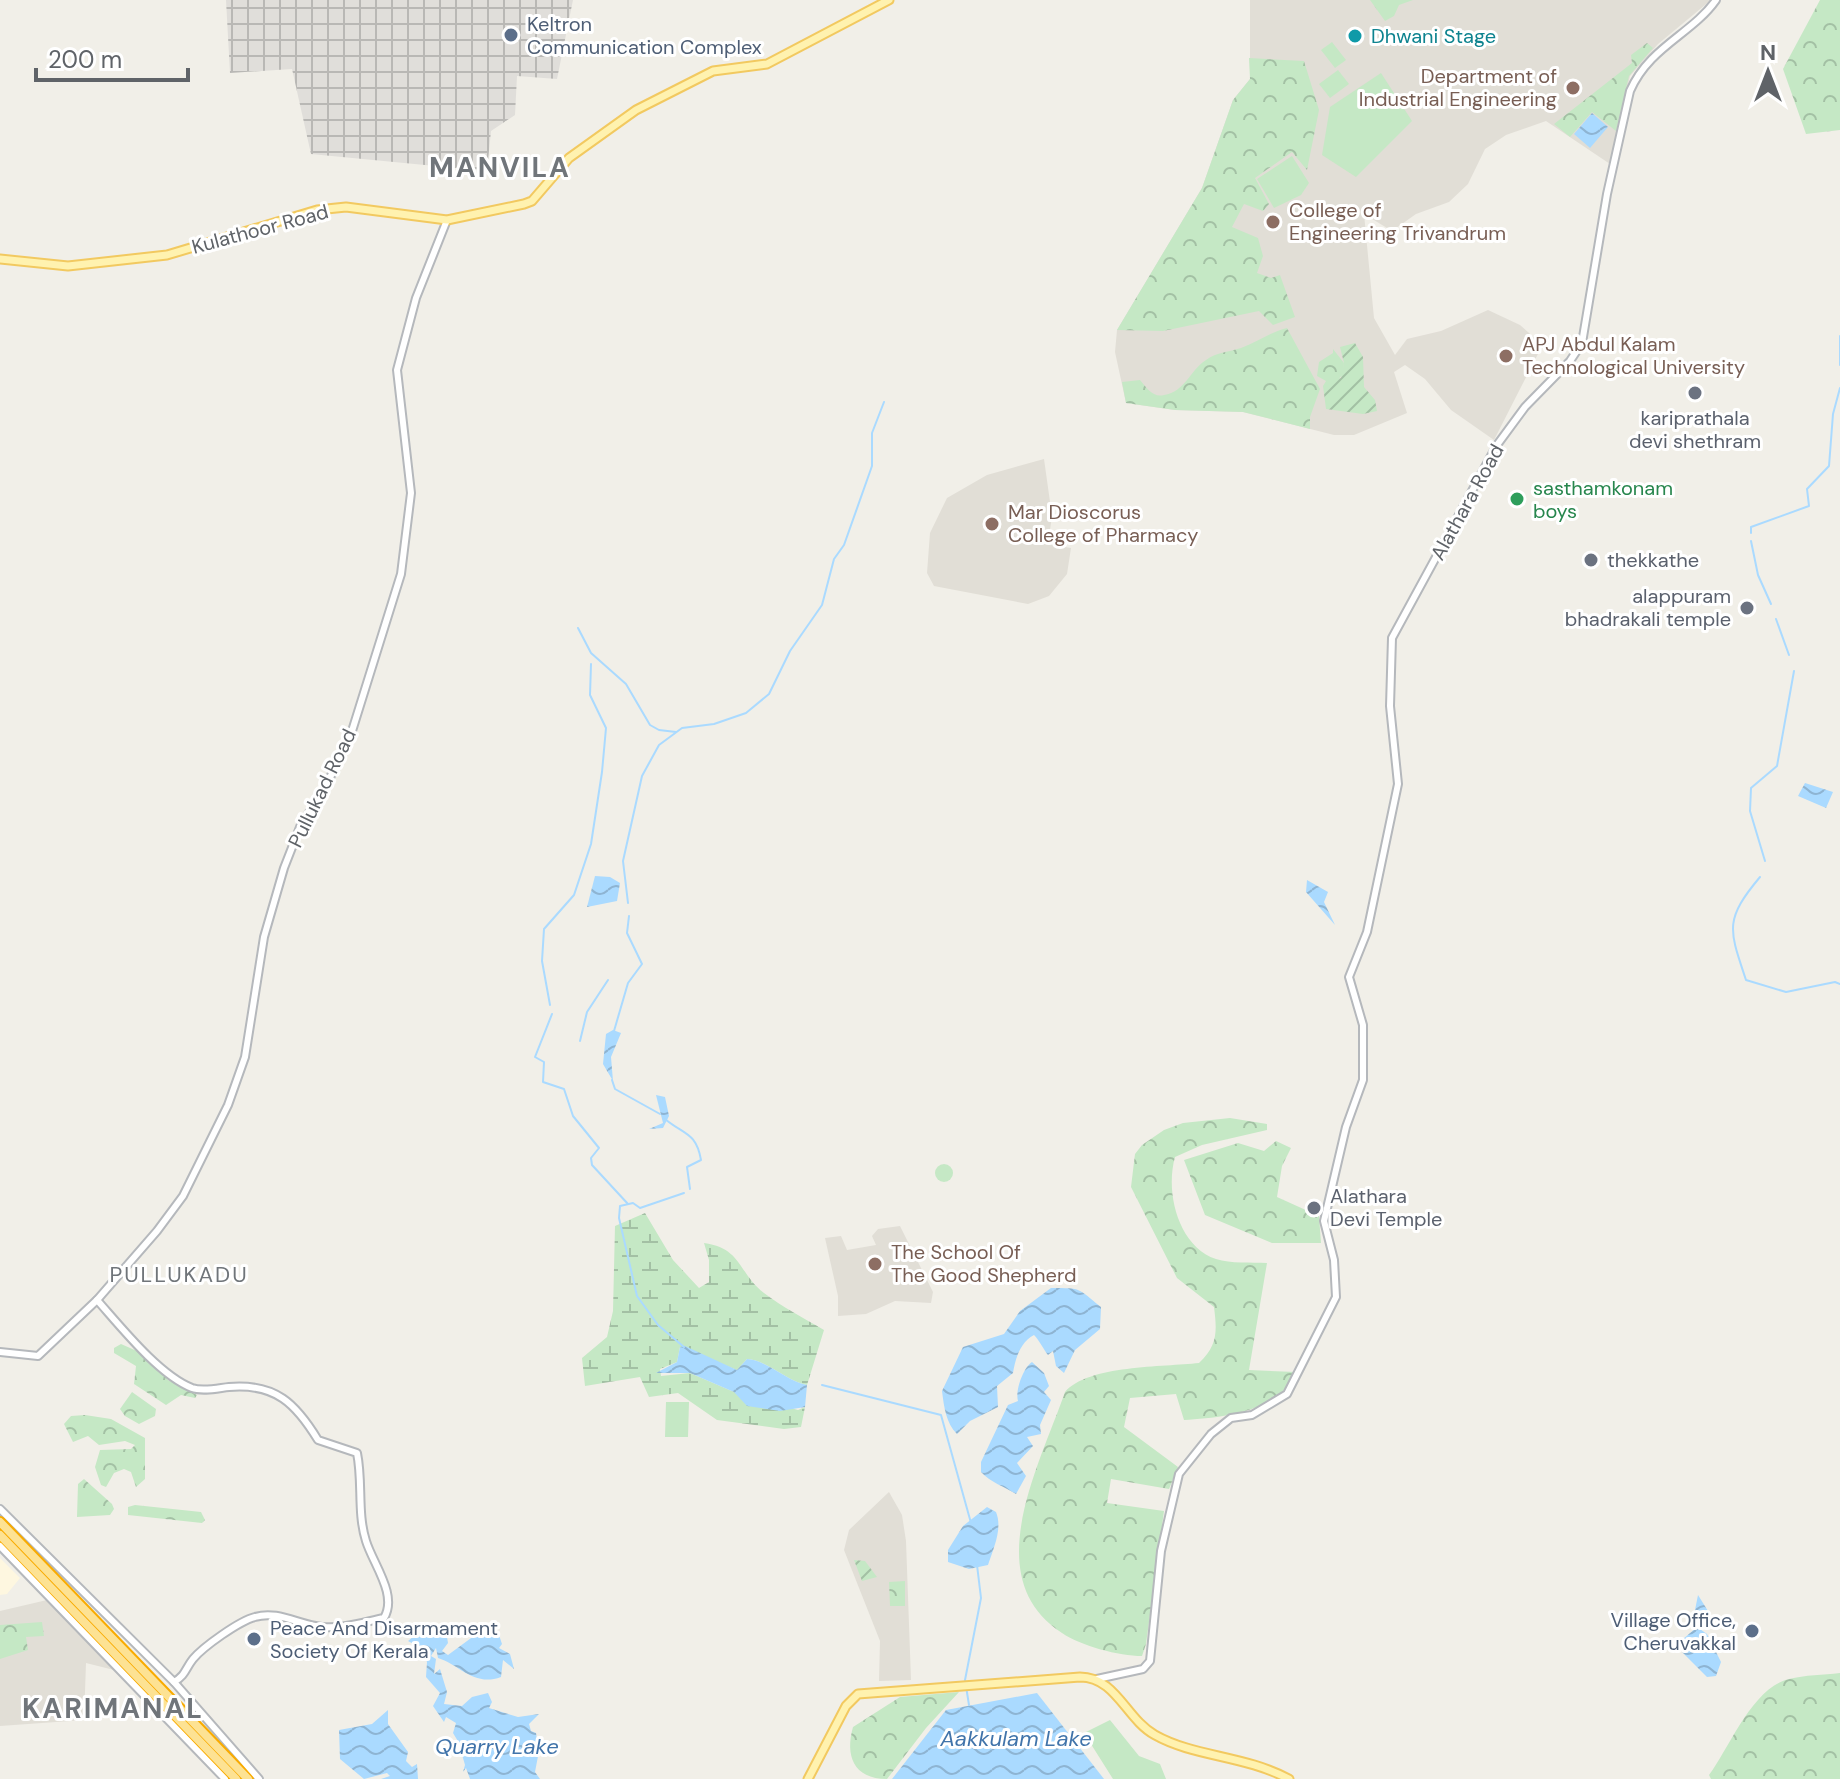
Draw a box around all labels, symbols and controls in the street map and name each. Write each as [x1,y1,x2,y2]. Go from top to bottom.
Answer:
place label: Keltron Communication Complex [527,11,762,60]
place label: Dhwani Stage [1371,23,1496,49]
marker: Keltron Communication Complex [502,26,520,44]
marker: Dhwani Stage [1346,27,1364,45]
scale bar [36,32,188,82]
north arrow [1728,32,1808,112]
text: N [1760,38,1776,67]
text: 200 m [48,44,122,75]
place label: Department of Industrial Engineering [1359,63,1557,112]
marker: Department of Industrial Engineering [1564,79,1582,97]
district label: MANVILA [429,149,571,186]
place label: College of Engineering Trivandrum [1289,197,1506,246]
street label: Kulathoor Road [189,198,331,260]
marker: College of Engineering Trivandrum [1264,213,1282,231]
place label: APJ Abdul Kalam Technological University [1522,331,1745,380]
marker: APJ Abdul Kalam Technological University [1497,347,1515,365]
marker: kariprathala devi shethram [1686,384,1704,402]
place label: kariprathala devi shethram [1629,405,1761,454]
street label: Alathara Road [1424,439,1510,565]
place label: sasthamkonam boys [1533,475,1673,524]
marker: sasthamkonam boys [1508,490,1526,508]
place label: Mar Dioscorus College of Pharmacy [1008,499,1198,548]
marker: Mar Dioscorus College of Pharmacy [983,515,1001,533]
place label: thekkathe [1607,547,1699,573]
marker: thekkathe [1582,551,1600,569]
place label: alappuram bhadrakali temple [1565,583,1731,632]
marker: alappuram bhadrakali temple [1738,599,1756,617]
street label: Pullukad Road [282,724,362,852]
place label: Alathara Devi Temple [1330,1183,1442,1232]
marker: Alathara Devi Temple [1305,1199,1323,1217]
place label: The School Of The Good Shepherd [891,1239,1077,1288]
marker: The School Of The Good Shepherd [866,1255,884,1273]
district label: PULLUKADU [109,1260,249,1289]
place label: Village Office, Cheruvakkal [1611,1607,1736,1656]
place label: Peace And Disarmament Society Of Kerala [270,1615,498,1664]
marker: Village Office, Cheruvakkal [1743,1622,1761,1640]
marker: Peace And Disarmament Society Of Kerala [245,1630,263,1648]
district label: KARIMANAL [22,1690,204,1727]
water label: Aakkulam Lake [939,1724,1092,1753]
water label: Quarry Lake [435,1732,559,1761]

